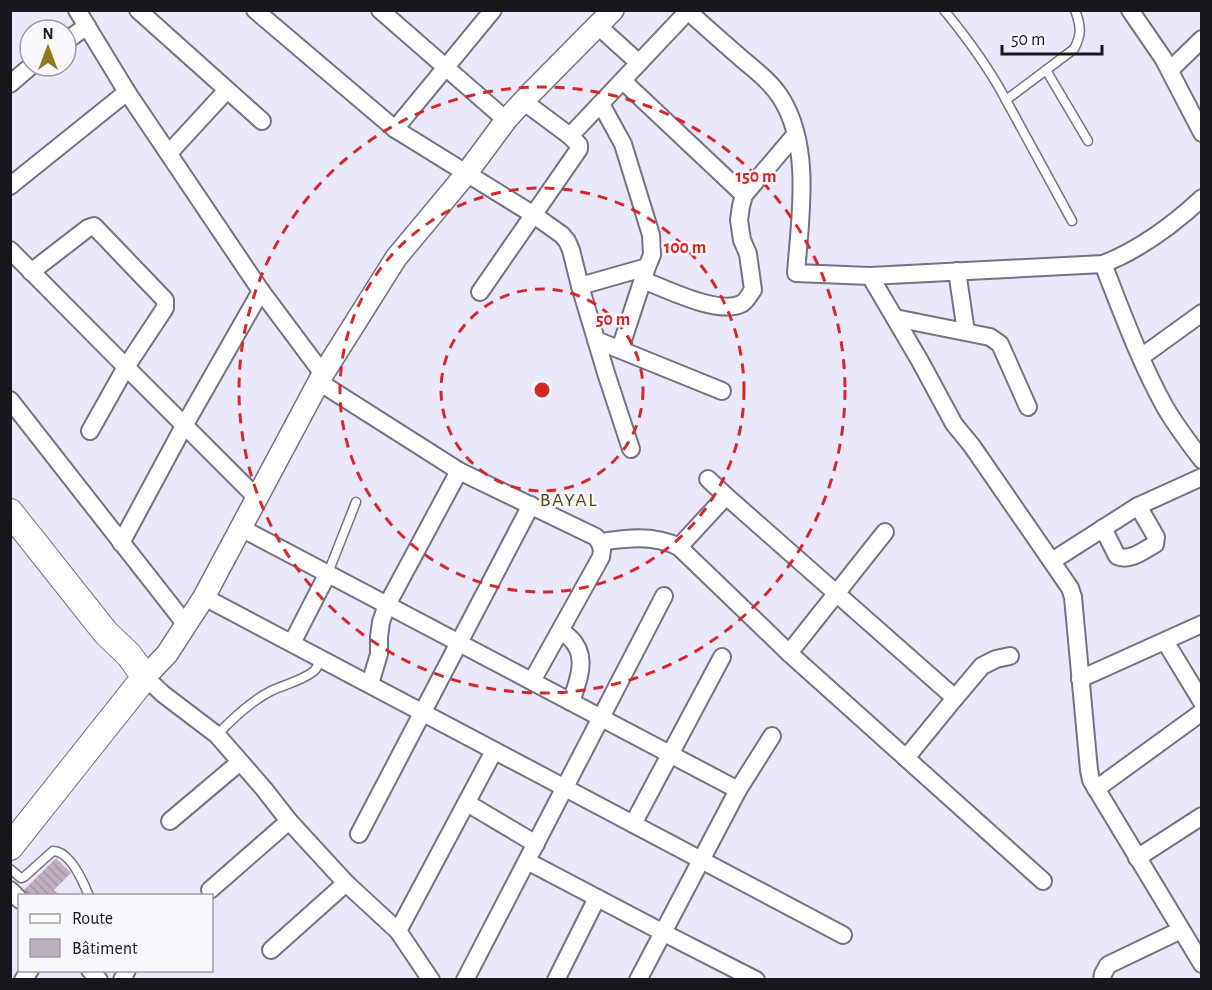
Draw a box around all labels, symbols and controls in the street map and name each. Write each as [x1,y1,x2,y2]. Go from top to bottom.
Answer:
north arrow [18,18,78,78]
scale bar [1002,18,1102,56]
text: N [42,26,54,42]
text: 50 m [1011,31,1045,49]
text: 150 m [736,168,776,186]
text: 100 m [664,239,706,257]
text: 50 m [596,311,630,329]
centre of rings [532,380,552,400]
district label: BAYAL [540,490,598,510]
legend [18,894,213,972]
text: Route [72,910,113,928]
text: Bâtiment [72,940,138,958]

